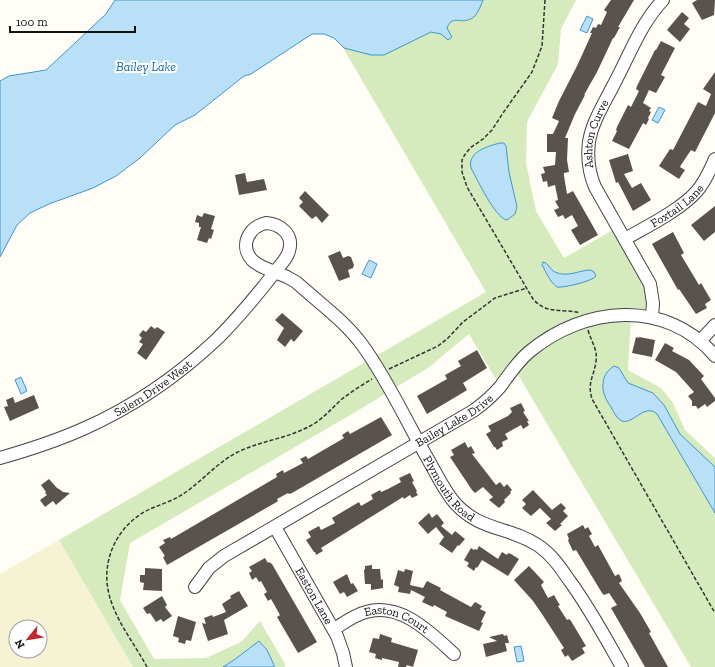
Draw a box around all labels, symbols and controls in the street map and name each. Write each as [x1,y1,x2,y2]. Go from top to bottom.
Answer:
scale bar [10,8,135,34]
text: 100 m [16,15,48,29]
water label: Bailey Lake [116,59,176,74]
street label: Ashton Curve [581,97,612,169]
street label: Foxtail Lane [648,181,707,230]
street label: Salem Drive West [112,357,195,419]
street label: Bailey Lake Drive [413,391,496,450]
street label: Plymouth Road [420,453,478,525]
street label: Easton Lane [292,565,336,627]
street label: Easton Court [363,603,432,636]
north arrow [8,619,48,659]
text: N [12,636,27,651]

